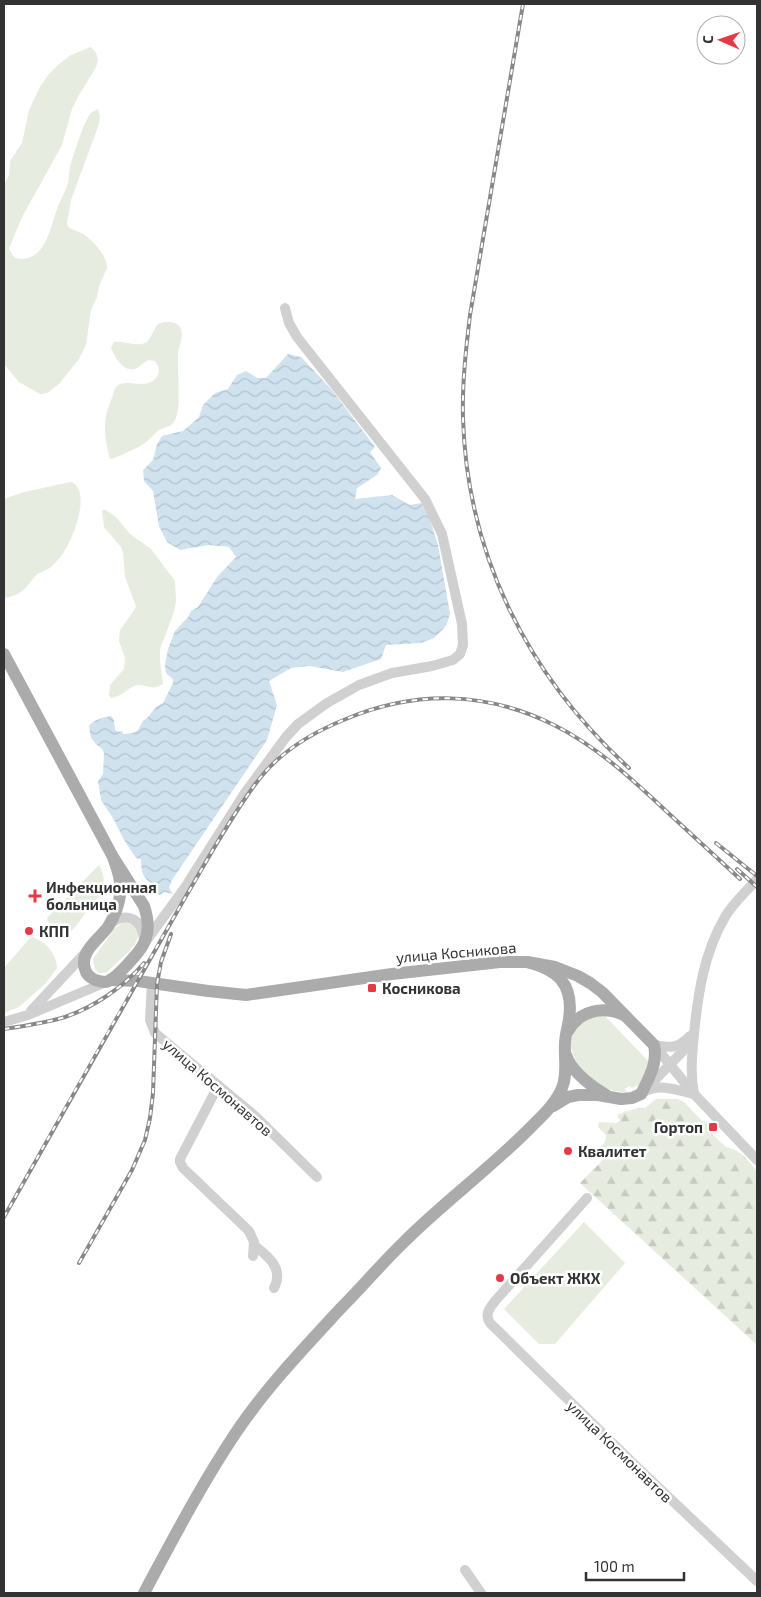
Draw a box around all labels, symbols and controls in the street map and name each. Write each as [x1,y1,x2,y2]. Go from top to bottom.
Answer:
north arrow [696,15,746,65]
text: С [699,35,716,44]
place label: Инфекционная больница [46,878,157,913]
marker: Инфекционная больница [28,889,42,903]
place label: КПП [39,922,69,940]
marker: КПП [23,925,35,937]
street label: улица Косникова [395,938,517,967]
place label: Косникова [382,979,461,997]
marker: Косникова [366,982,378,994]
street label: улица Космонавтов [159,1035,276,1140]
place label: Гортоп [654,1118,703,1136]
marker: Гортоп [707,1121,719,1133]
place label: Квалитет [578,1142,647,1160]
marker: Квалитет [562,1145,574,1157]
place label: Объект ЖКХ [510,1269,601,1287]
marker: Объект ЖКХ [494,1272,506,1284]
street label: улица Космонавтов [563,1396,676,1507]
scale bar [586,1550,684,1582]
text: 100 m [594,1557,635,1575]

